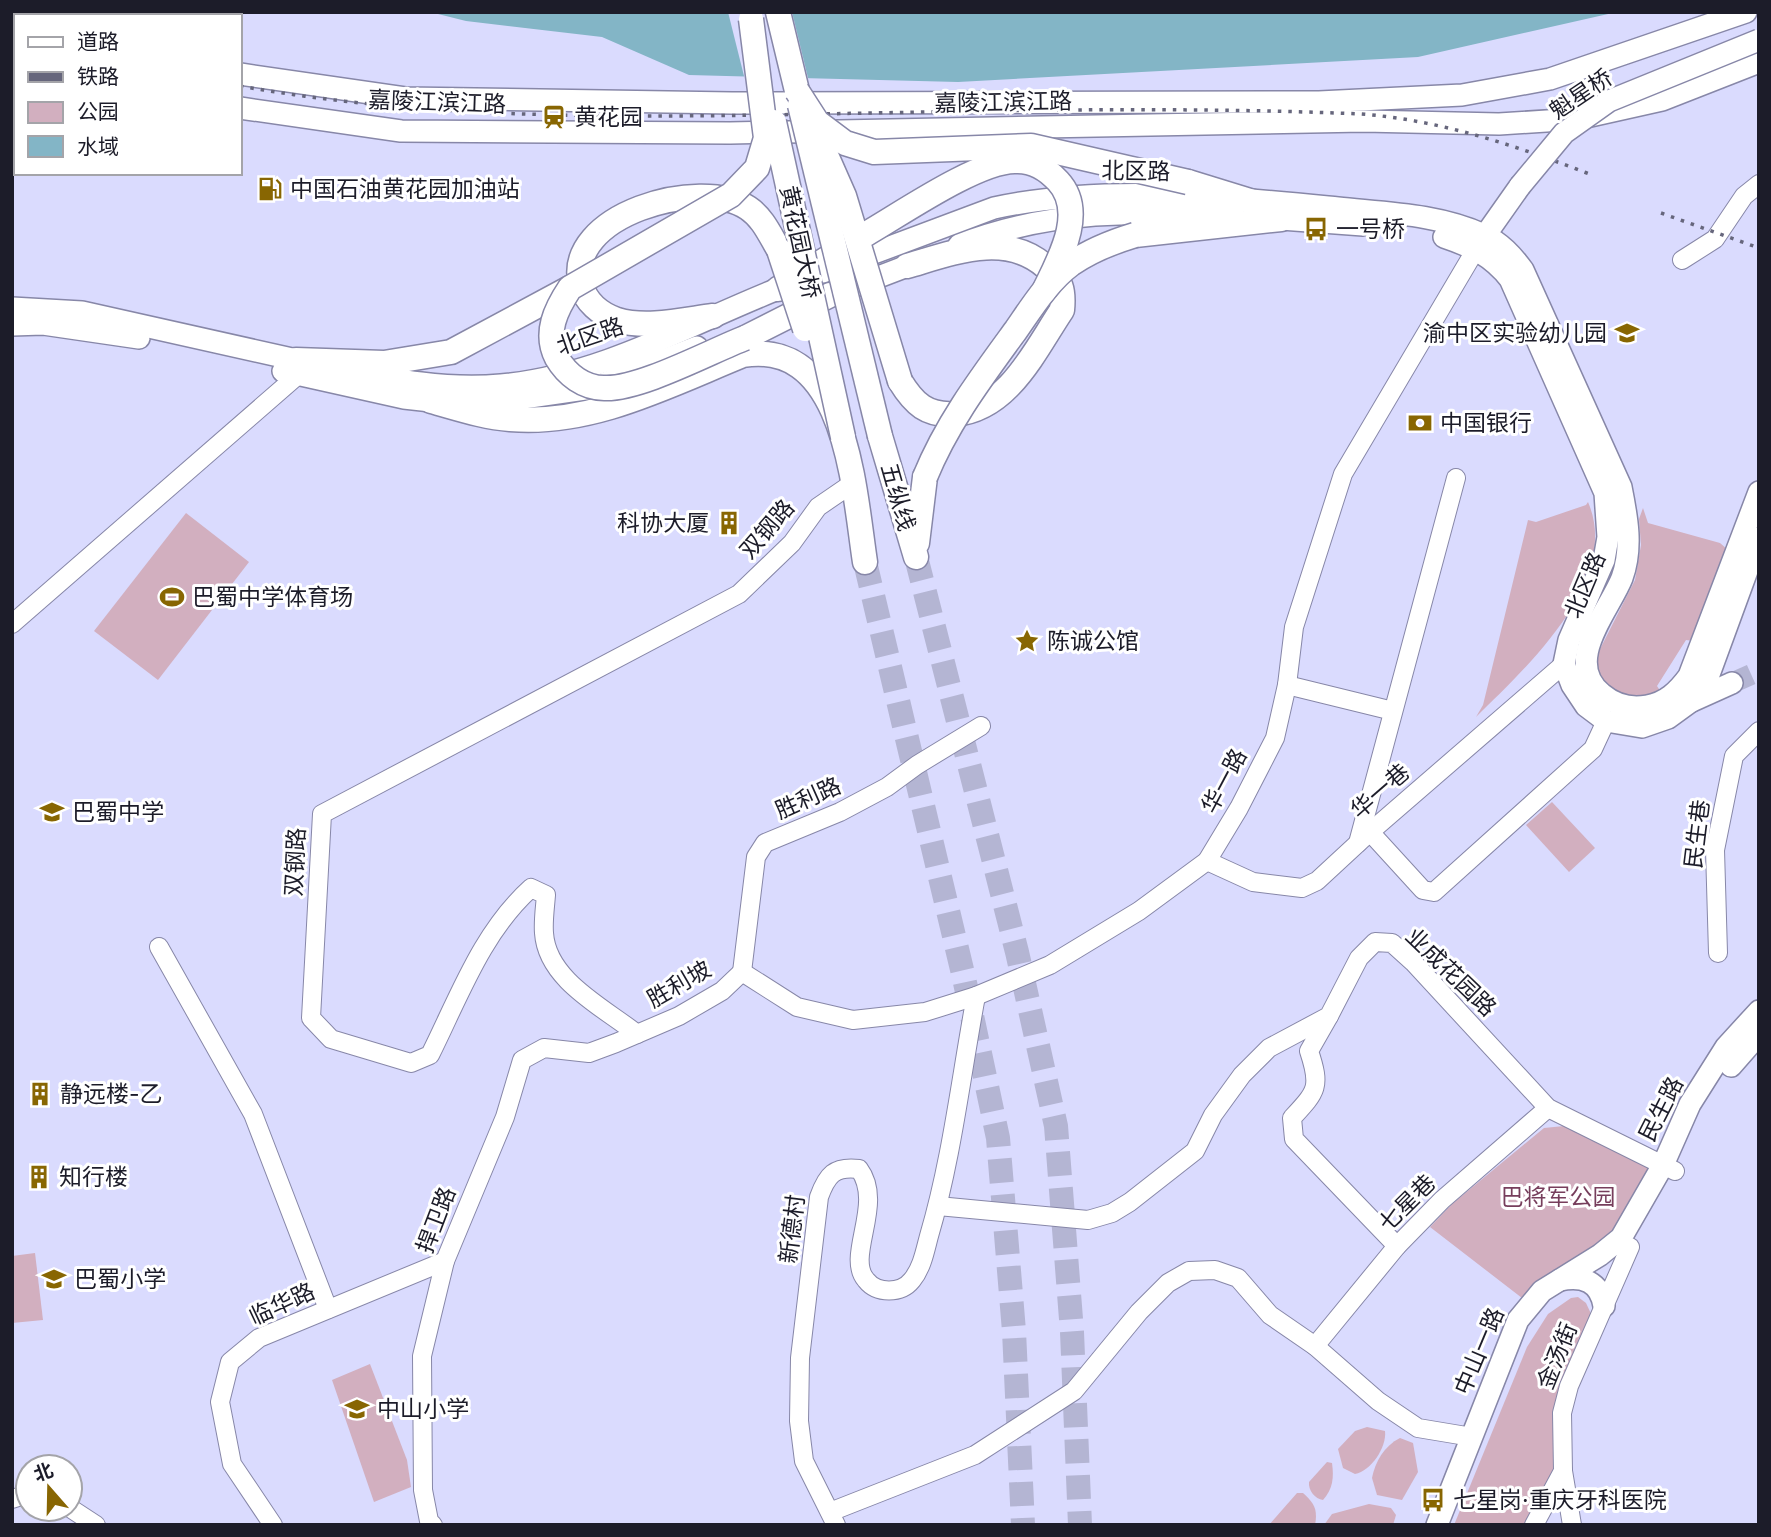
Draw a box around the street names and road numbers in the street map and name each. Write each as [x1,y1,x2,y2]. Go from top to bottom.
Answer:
street label: 魁星桥 [1545,63,1617,125]
street label: 嘉陵江滨江路 [368,86,506,118]
street label: 嘉陵江滨江路 [934,87,1072,117]
street label: 北区路 [1101,156,1171,186]
street label: 黄花园大桥 [774,183,826,301]
street label: 北区路 [553,312,627,360]
street label: 五纵线 [875,460,921,534]
street label: 双钢路 [734,494,800,564]
street label: 北区路 [1559,548,1611,622]
street label: 华一路 [1195,744,1253,818]
street label: 华一巷 [1345,758,1415,824]
street label: 胜利路 [771,771,845,825]
street label: 民生巷 [1679,798,1715,870]
street label: 双钢路 [279,827,311,897]
street label: 业成花园路 [1400,922,1502,1022]
street label: 胜利坡 [642,955,716,1013]
street label: 民生路 [1633,1072,1689,1146]
street label: 七星巷 [1373,1169,1441,1237]
street label: 捍卫路 [411,1183,461,1257]
street label: 新德村 [774,1193,810,1265]
street label: 临华路 [245,1277,319,1331]
street label: 中山一路 [1448,1303,1510,1399]
street label: 金汤街 [1531,1319,1583,1393]

